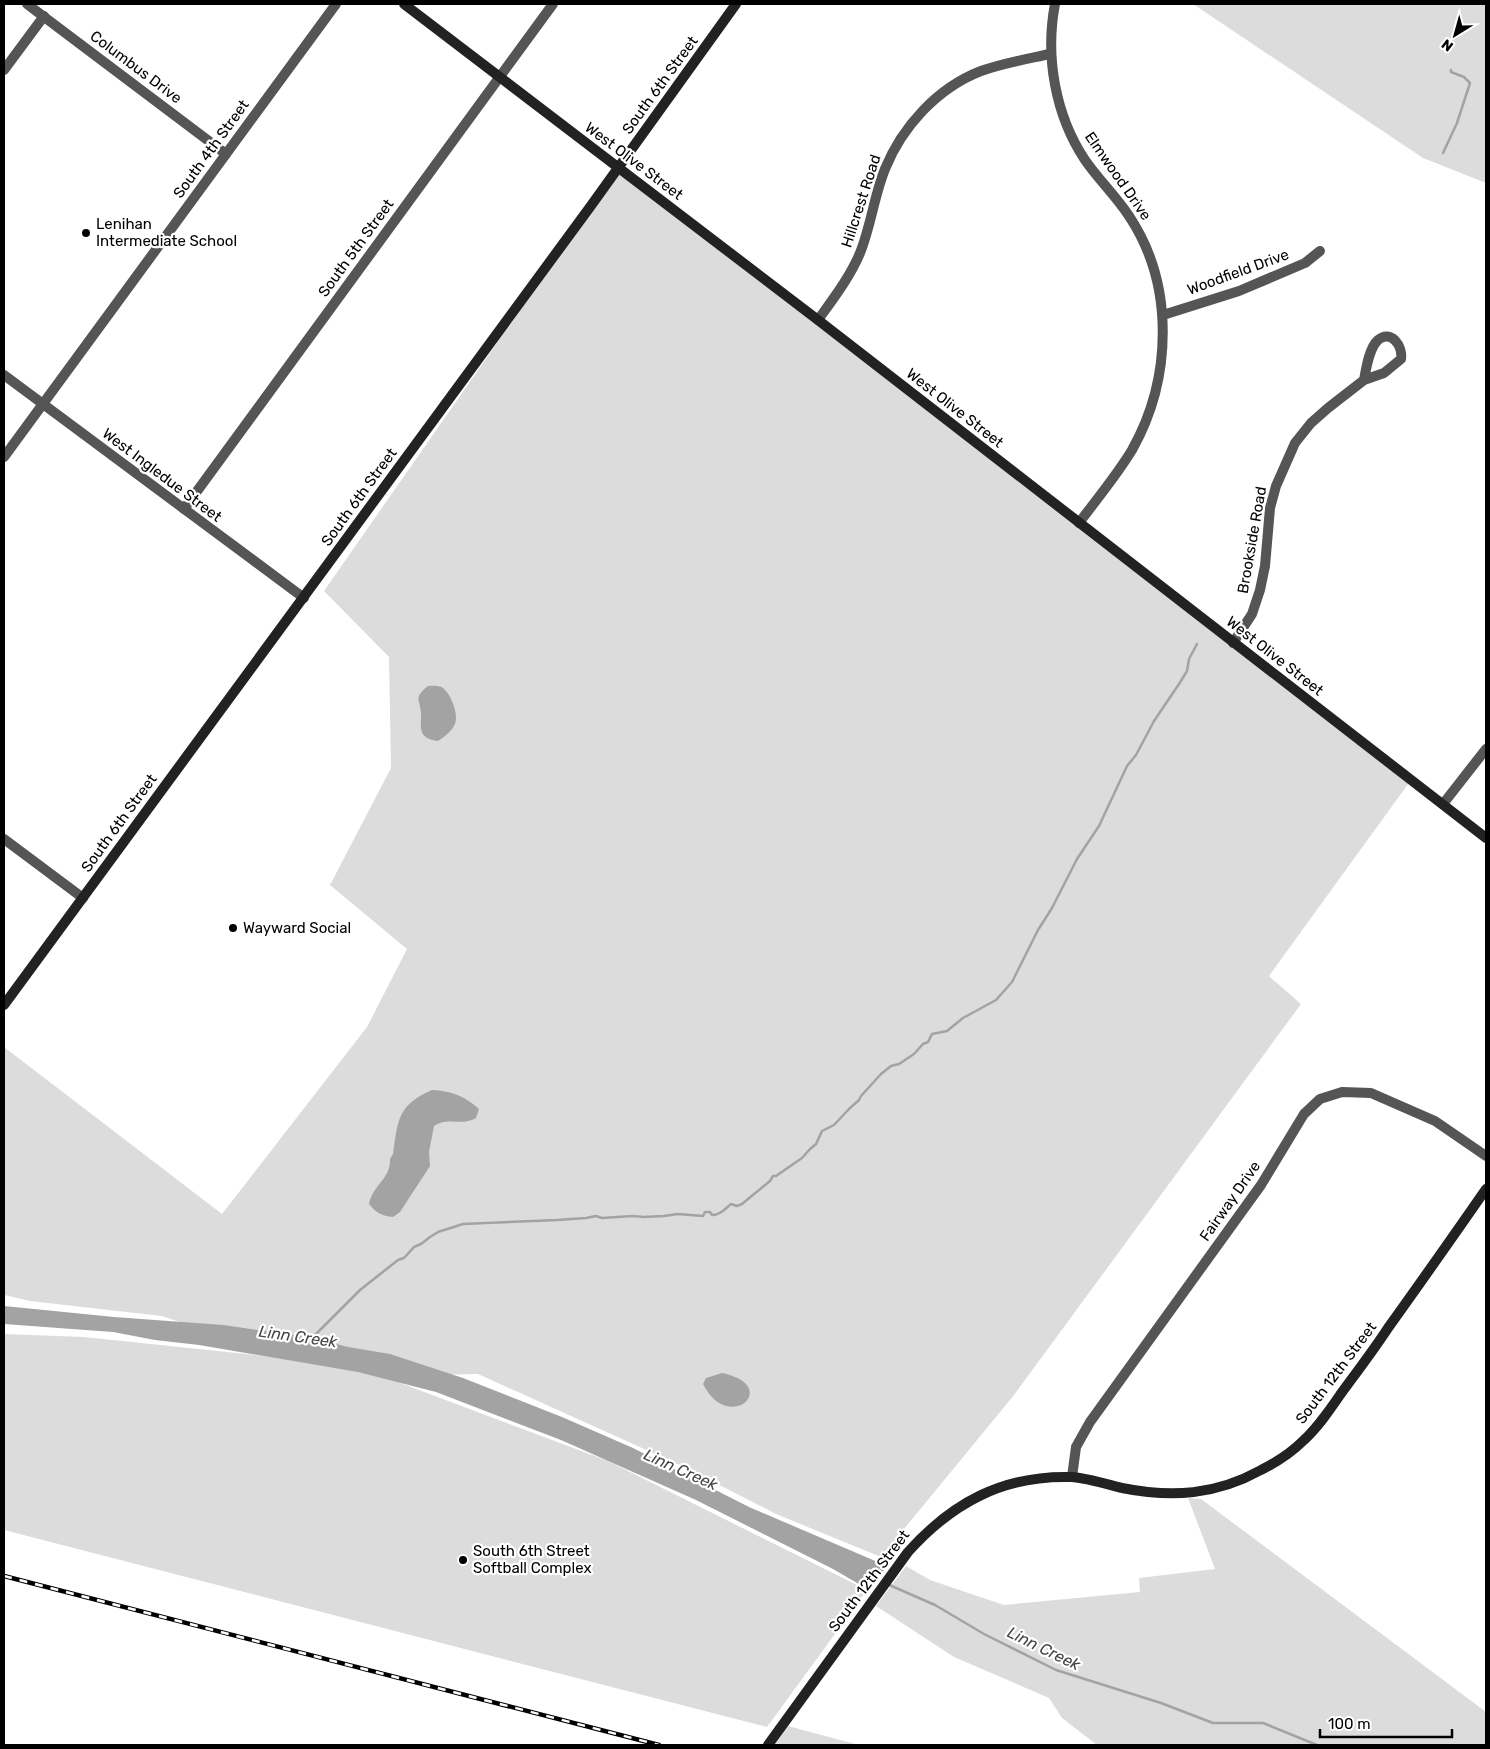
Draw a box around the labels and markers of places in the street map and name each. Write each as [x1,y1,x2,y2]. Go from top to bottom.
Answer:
place label: Lenihan Intermediate School [96,215,237,250]
marker: Lenihan Intermediate School [80,227,92,239]
place label: Wayward Social [243,919,351,937]
marker: Wayward Social [227,922,239,934]
place label: South 6th Street Softball Complex [473,1542,592,1577]
marker: South 6th Street Softball Complex [457,1554,469,1566]

